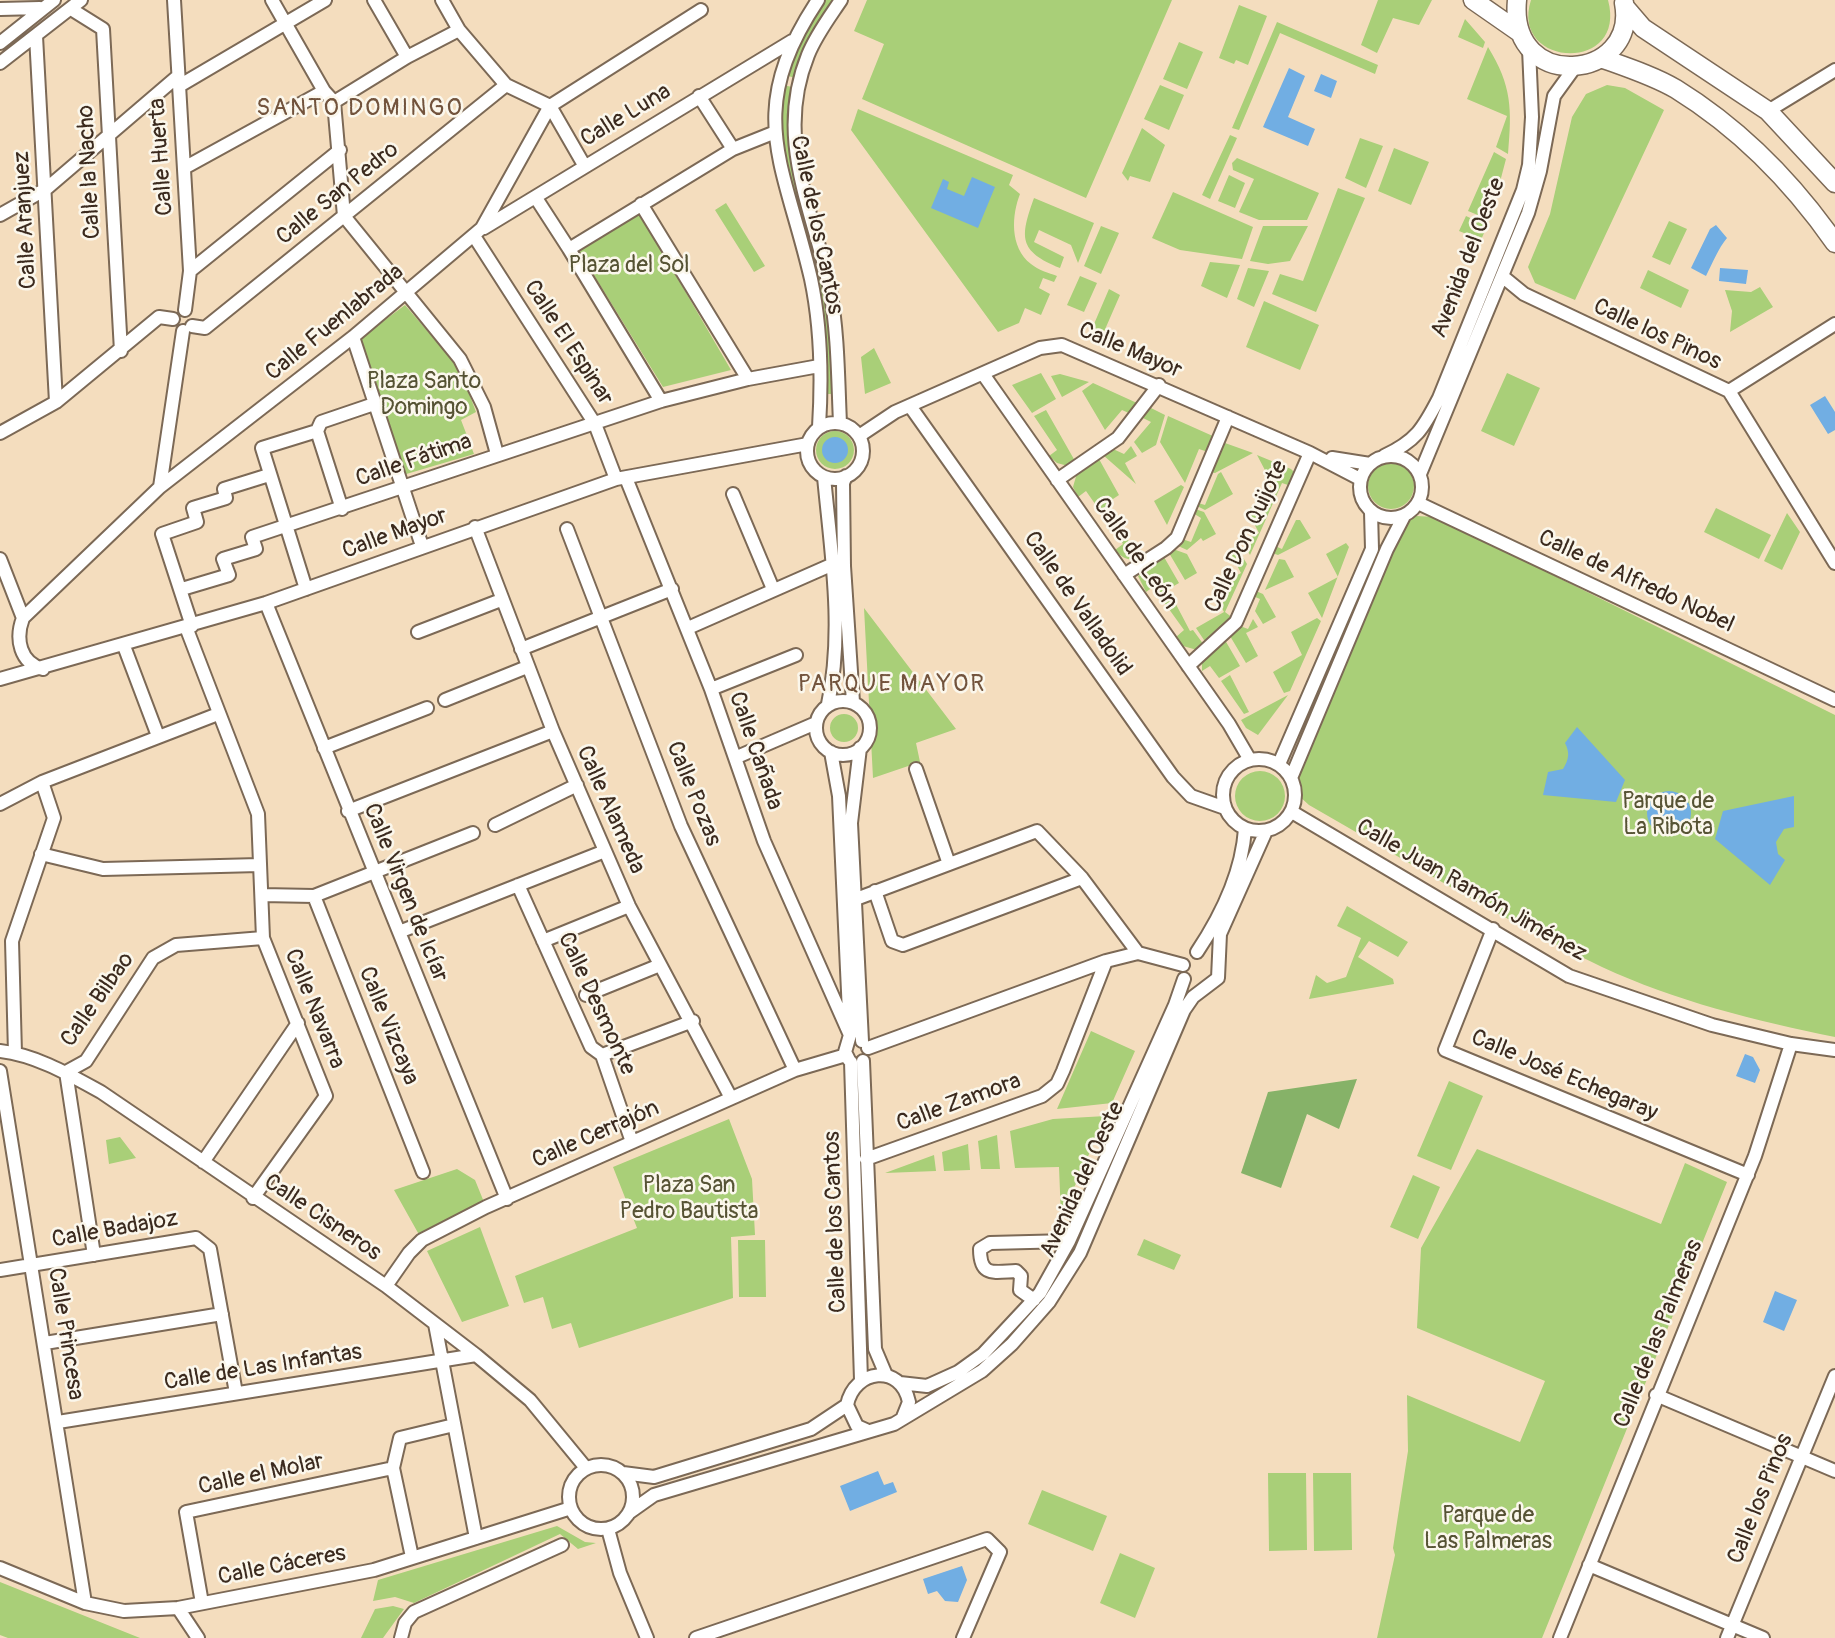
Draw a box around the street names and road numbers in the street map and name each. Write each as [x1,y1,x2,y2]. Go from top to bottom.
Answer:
street label: Calle Luna [576,78,676,154]
street label: Calle Huerta [144,97,180,217]
street label: Calle la Nacho [73,104,107,240]
street label: Calle de los Cantos [784,133,848,317]
street label: Calle San Pedro [271,136,405,252]
street label: Calle Aranjuez [9,150,43,290]
street label: Avenida del Oeste [1426,174,1512,342]
street label: Calle Fuenlabrada [260,259,410,387]
street label: Calle El Espinar [517,275,619,411]
street label: Calle los Pinos [1589,293,1725,377]
street label: Calle Mayor [1074,317,1186,385]
street label: Calle Fátima [352,428,476,494]
street label: Calle Don Quijote [1200,456,1294,618]
street label: Calle de León [1086,493,1184,615]
street label: Calle Mayor [339,502,451,566]
street label: Calle de Alfredo Nobel [1534,524,1738,640]
street label: Calle de Valladolid [1017,526,1137,682]
street label: Calle Cañada [722,688,788,814]
street label: Calle Pozas [660,738,726,850]
street label: Calle Alameda [570,742,650,878]
street label: Calle Virgen de Icíar [357,800,453,986]
street label: Calle Juan Ramón Jiménez [1351,814,1591,968]
street label: Calle Desmonte [551,928,641,1080]
street label: Calle Navarra [277,945,351,1073]
street label: Calle Bilbao [55,947,141,1053]
street label: Calle Vizcaya [352,963,424,1089]
street label: Calle José Echegaray [1467,1024,1661,1128]
street label: Calle Zamora [893,1068,1025,1138]
street label: Calle Cerrajón [528,1095,664,1175]
street label: Avenida del Oeste [1035,1098,1131,1262]
street label: Calle de los Cantos [819,1131,853,1313]
street label: Calle Cisneros [258,1169,386,1267]
street label: Calle Badajoz [50,1205,180,1255]
street label: Calle de las Palmeras [1609,1236,1709,1432]
street label: Calle Princesa [41,1266,89,1402]
street label: Calle de Las Infantas [162,1339,364,1397]
street label: Calle los Pinos [1722,1430,1800,1568]
street label: Calle el Molar [196,1448,326,1502]
street label: Calle Cáceres [216,1540,348,1592]

